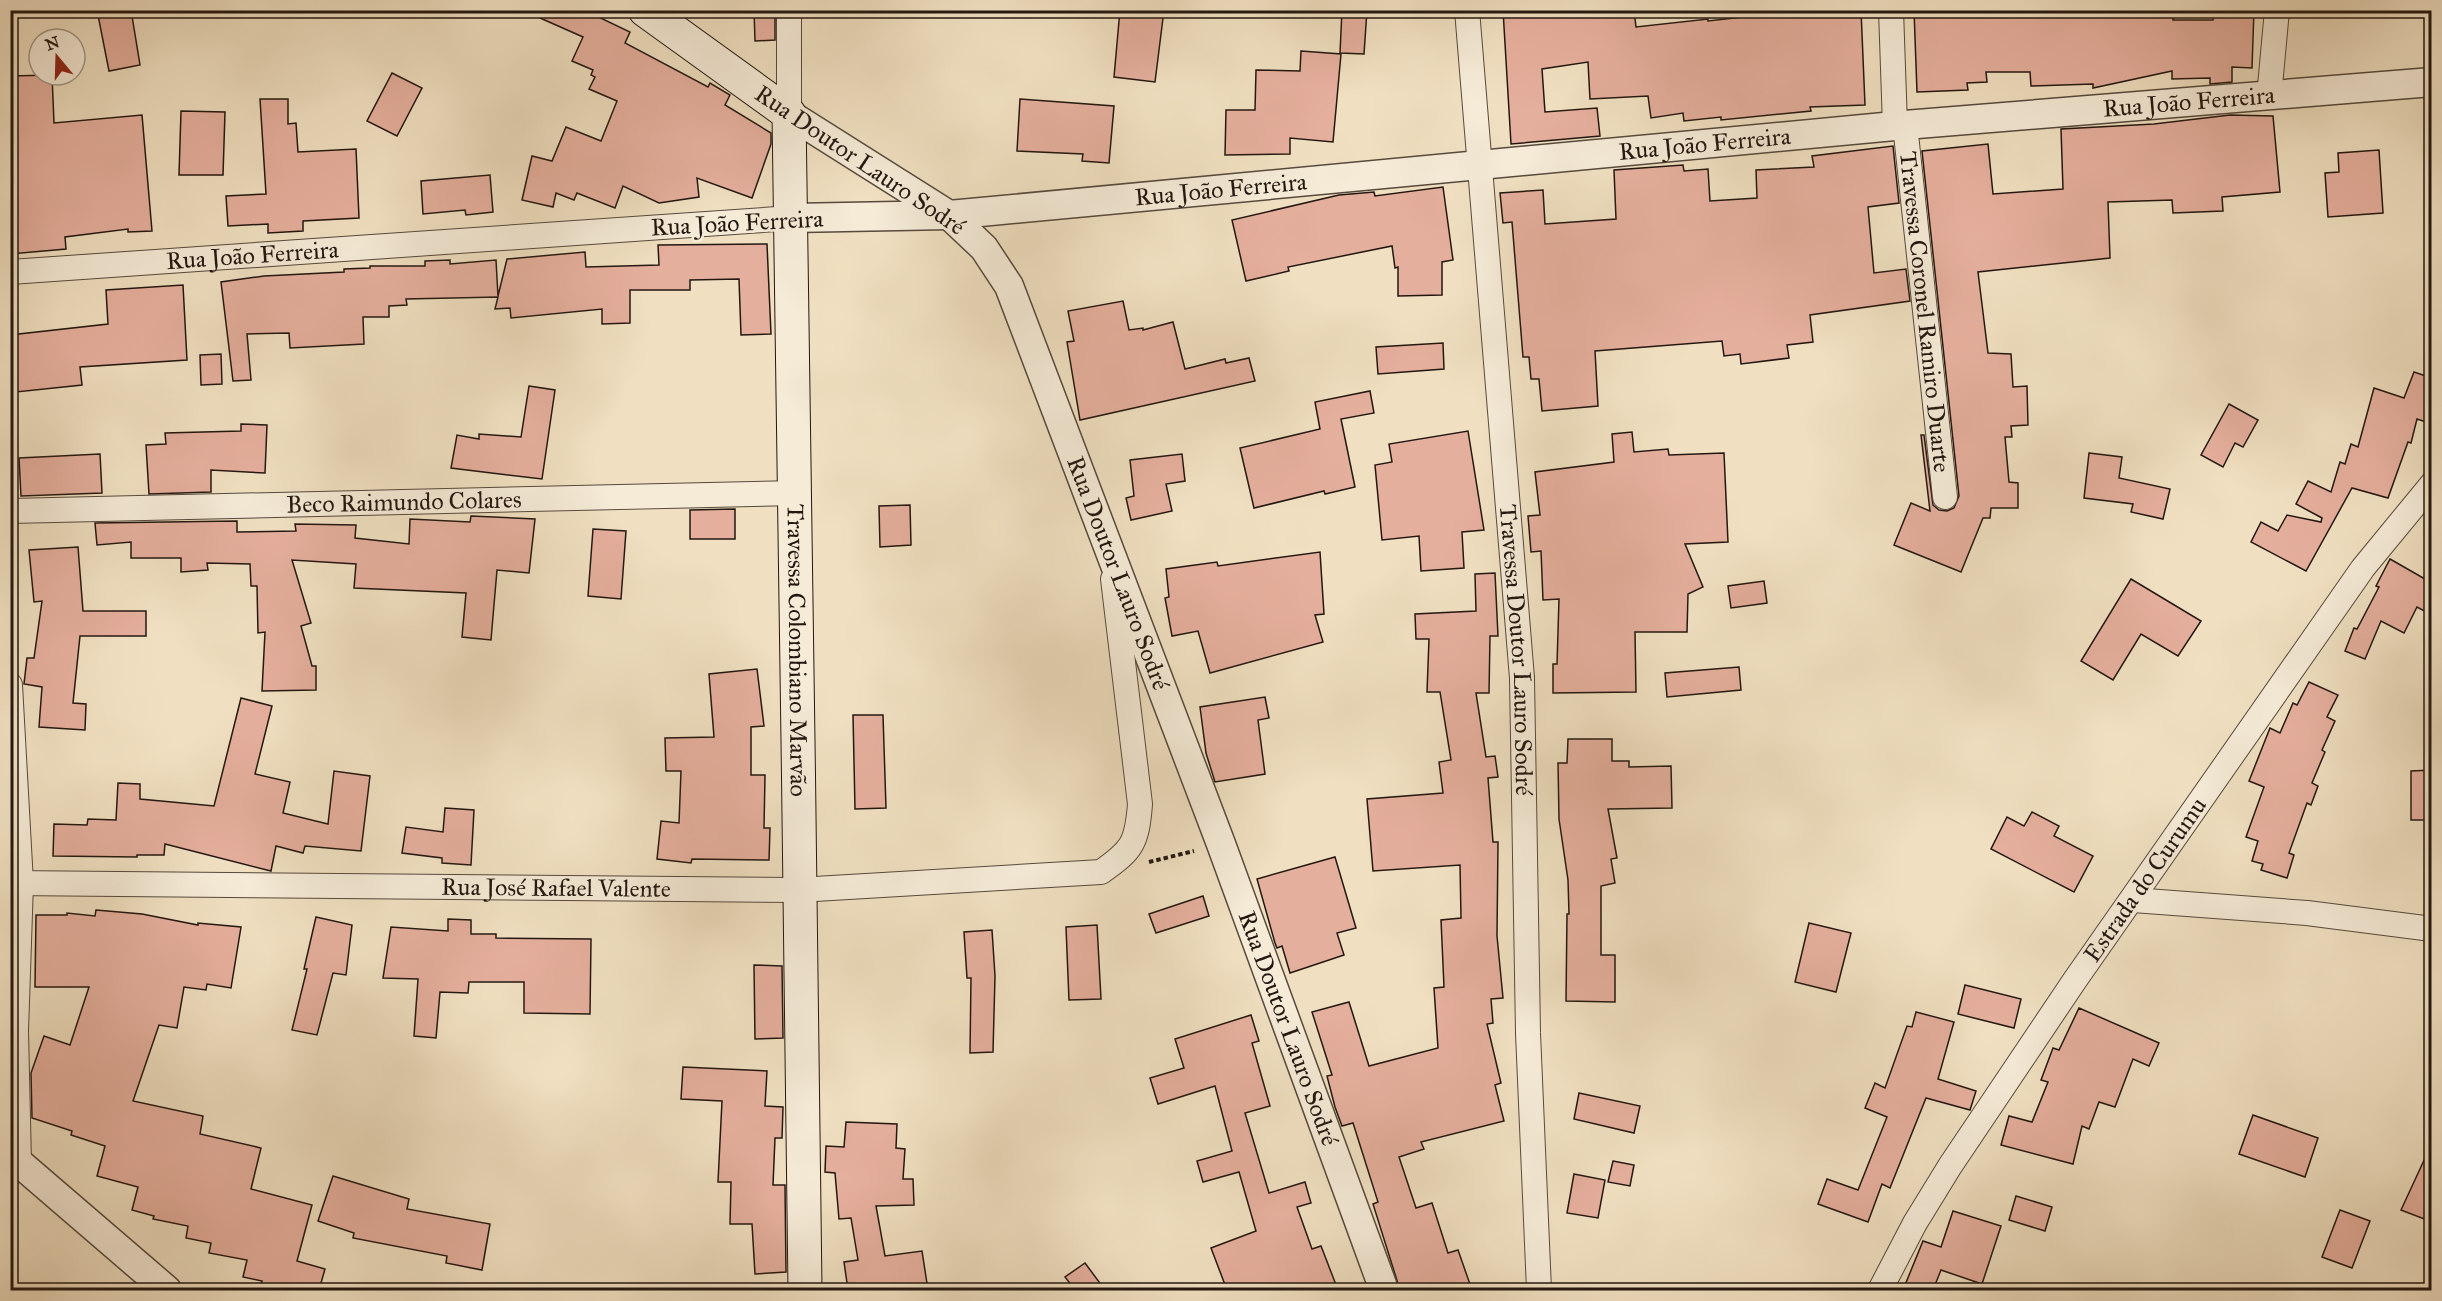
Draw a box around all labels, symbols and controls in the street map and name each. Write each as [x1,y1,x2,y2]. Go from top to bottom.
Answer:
north arrow [27,27,87,87]
text: N [43,32,62,54]
street label: Rua Doutor Lauro Sodré [749,78,971,242]
street label: Rua João Ferreira [2102,80,2277,124]
street label: Rua João Ferreira [1617,121,1793,167]
street label: Travessa Coronel Ramiro Duarte [1893,150,1957,474]
street label: Rua João Ferreira [1133,166,1309,212]
street label: Rua João Ferreira [650,203,825,242]
street label: Rua João Ferreira [165,234,340,276]
street label: Rua Doutor Lauro Sodré [1060,452,1176,694]
street label: Beco Raimundo Colares [286,484,522,520]
street label: Travessa Doutor Lauro Sodré [1493,503,1539,796]
street label: Travessa Colombiano Marvão [781,504,814,797]
street label: Estrada do Curumu [2077,791,2213,968]
street label: Rua José Rafael Valente [441,872,671,904]
street label: Rua Doutor Lauro Sodré [1232,907,1345,1150]

